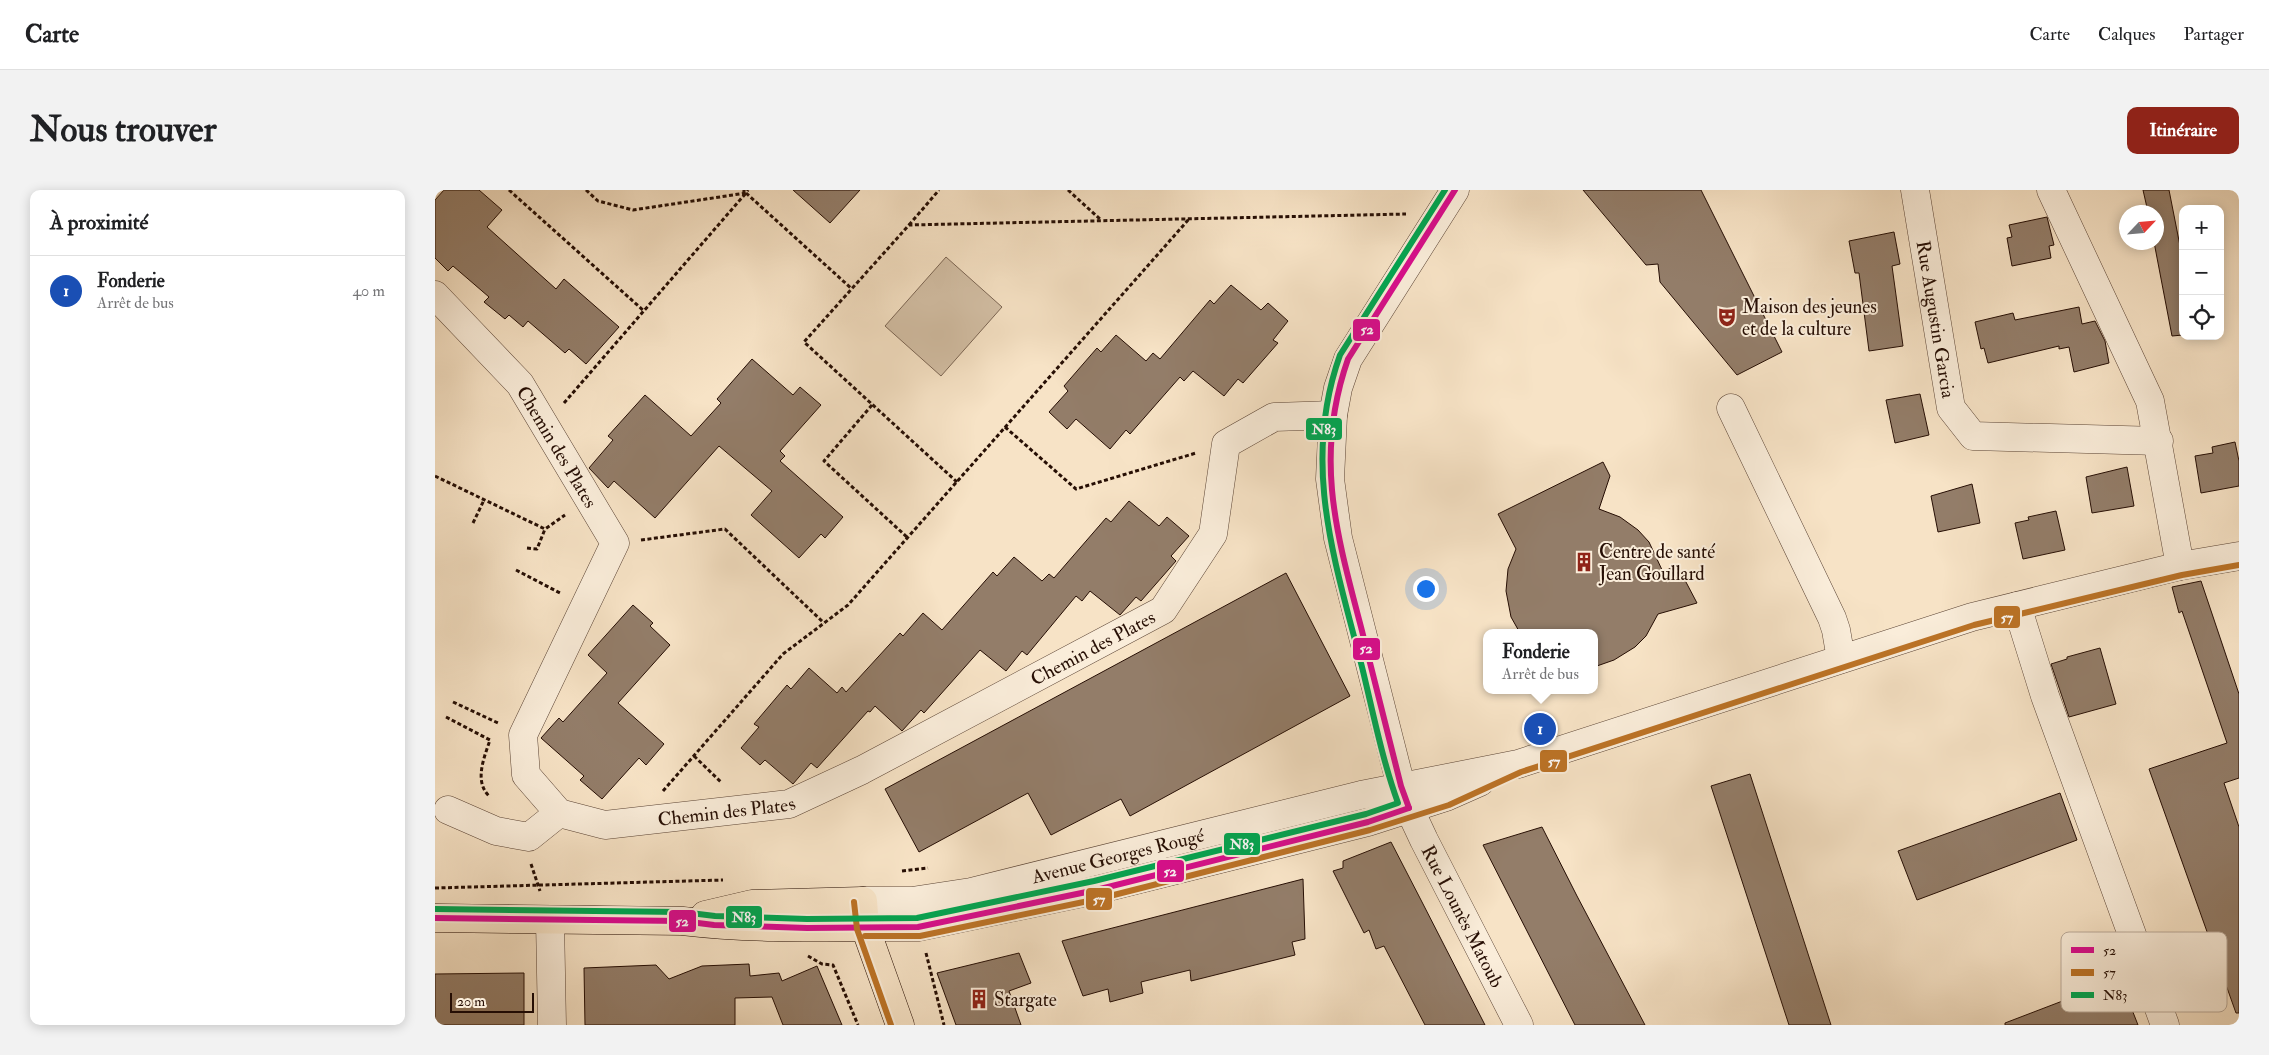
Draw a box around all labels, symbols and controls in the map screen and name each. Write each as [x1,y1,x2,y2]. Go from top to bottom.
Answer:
text: Carte [25,19,79,50]
text: Carte [2029,23,2070,46]
text: Calques [2098,23,2155,46]
text: Partager [2183,23,2244,46]
button: Itinéraire [2127,107,2239,154]
text: Nous trouver [30,108,217,152]
north arrow [2119,205,2164,250]
map controls [2179,205,2224,340]
button: + [2179,205,2224,250]
text: À proximité [50,209,148,236]
street label: Rue Augustin Garcia [1911,239,1960,400]
button: − [2179,250,2224,295]
text: Fonderie [97,269,165,293]
text: 1 [63,281,69,301]
text: 40 m [352,281,385,301]
text: Arrêt de bus [97,293,174,313]
place label: Maison des jeunes et de la culture [1742,295,1877,341]
button: locate [2179,295,2224,340]
theatre icon: Maison des jeunes et de la culture [1716,306,1738,328]
line badge: 52 [1352,318,1381,342]
text: 52 [1360,321,1374,338]
street label: Chemin des Plates [511,382,602,512]
line badge: N83 [1305,417,1343,441]
text: N83 [1311,421,1336,438]
place label: Centre de santé Jean Goullard [1598,540,1715,586]
building icon: Centre de santé Jean Goullard [1573,551,1595,573]
your location [1413,576,1439,602]
street label: Chemin des Plates [1027,605,1159,691]
line badge: 57 [1993,605,2021,629]
text: 57 [2001,609,2014,626]
popup [1483,629,1598,694]
line badge: 52 [1352,637,1381,661]
text: 52 [1359,640,1373,657]
text: Fonderie [1502,640,1570,664]
text: Arrêt de bus [1502,664,1579,684]
pin: 1 [1524,710,1556,748]
line badge: 57 [1539,749,1568,773]
text: 57 [1548,753,1561,770]
street label: Chemin des Plates [656,792,799,832]
street label: Avenue Georges Rougé [1028,823,1207,890]
line badge: N83 [1223,832,1261,856]
text: N83 [1229,836,1254,853]
street label: Rue Lounès Matoub [1416,841,1509,992]
line badge: 52 [1156,859,1185,883]
text: 52 [1163,863,1177,880]
line badge: 57 [1085,887,1113,911]
text: 57 [1093,891,1106,908]
line badge: N83 [725,905,763,929]
line badge: 52 [668,909,697,933]
text: N83 [731,909,756,926]
text: 52 [675,913,689,930]
legend [2061,932,2227,1012]
text: 52 [2103,942,2116,959]
text: 57 [2103,964,2116,981]
text: N83 [2103,987,2127,1004]
building icon: Stargate [968,988,990,1010]
place label: Stargate [994,988,1057,1012]
scale bar [450,990,534,1013]
text: 20 m [457,993,485,1010]

